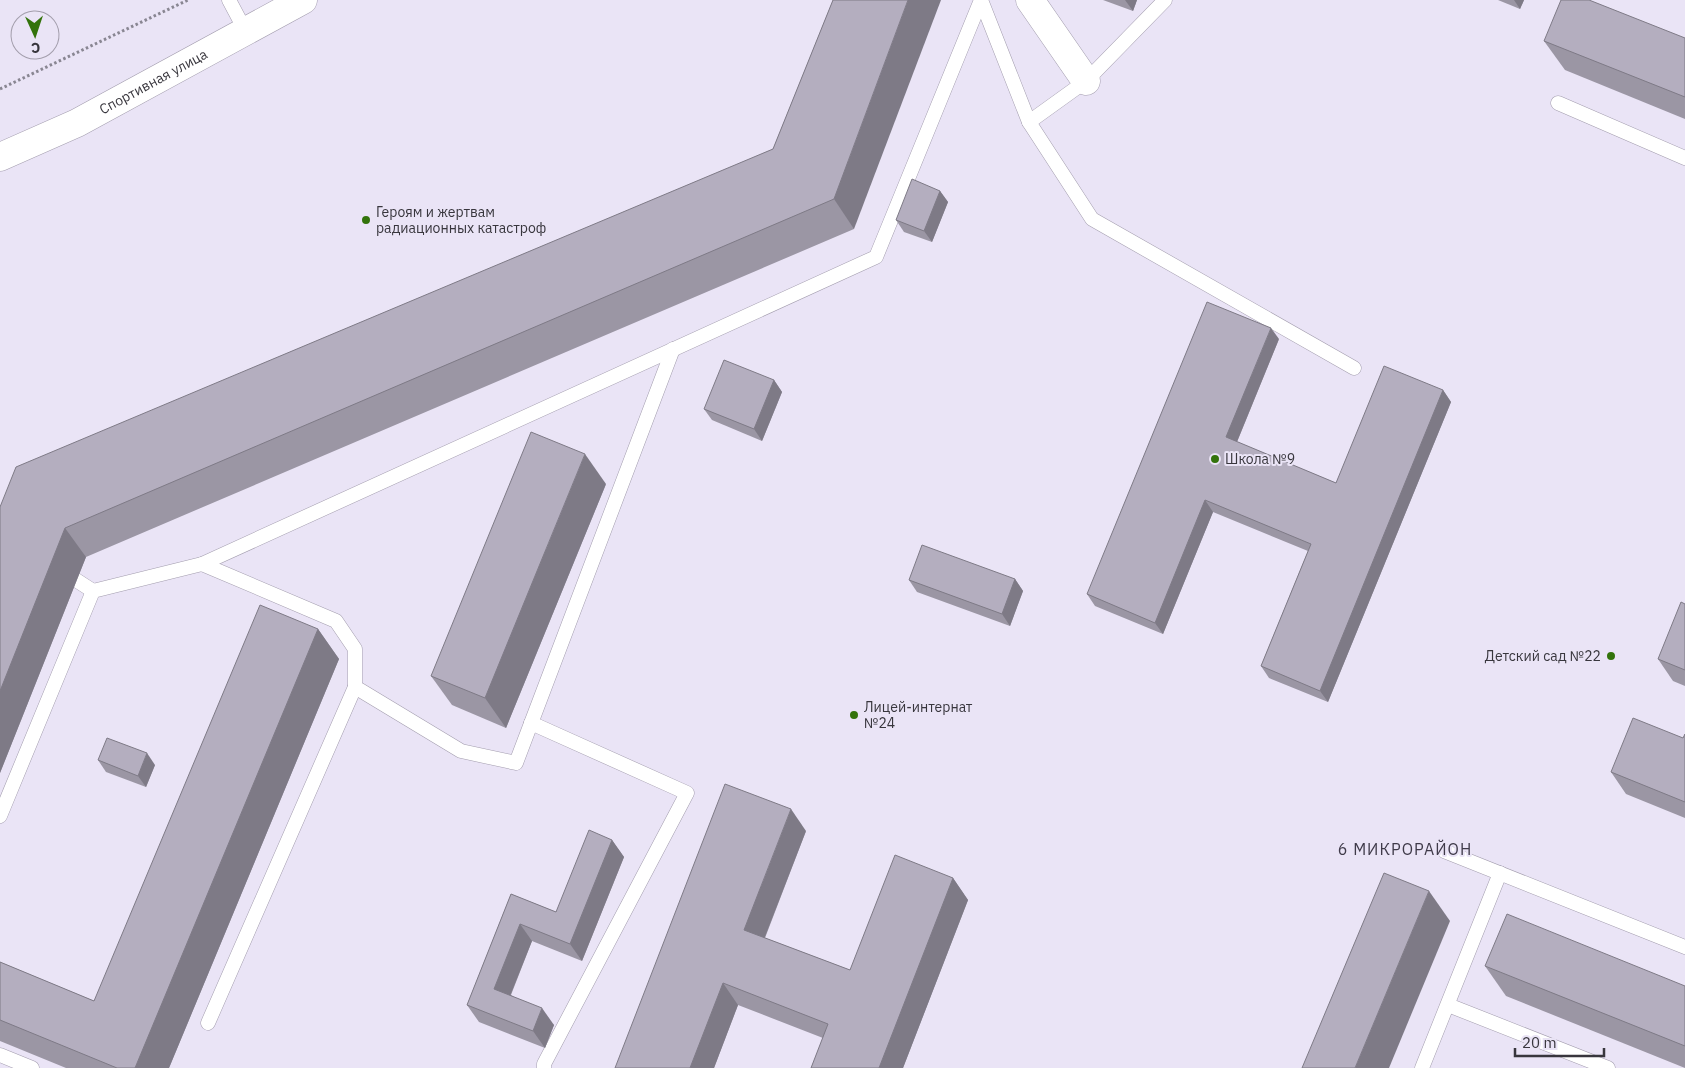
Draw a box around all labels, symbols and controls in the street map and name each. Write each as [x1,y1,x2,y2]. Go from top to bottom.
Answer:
north arrow [10,10,60,60]
text: С [31,39,41,57]
street label: Спортивная улица [96,45,211,118]
place label: Героям и жертвам радиационных катастроф [376,203,546,237]
marker: Героям и жертвам радиационных катастроф [360,214,372,226]
place label: Школа №9 [1225,450,1295,468]
marker: Школа №9 [1209,453,1221,465]
place label: Детский сад №22 [1485,647,1601,665]
marker: Детский сад №22 [1605,650,1617,662]
place label: Лицей-интернат №24 [864,698,973,732]
marker: Лицей-интернат №24 [848,709,860,721]
district label: 6 МИКРОРАЙОН [1338,839,1472,859]
scale bar [1515,1026,1604,1058]
text: 20 m [1522,1033,1557,1052]

